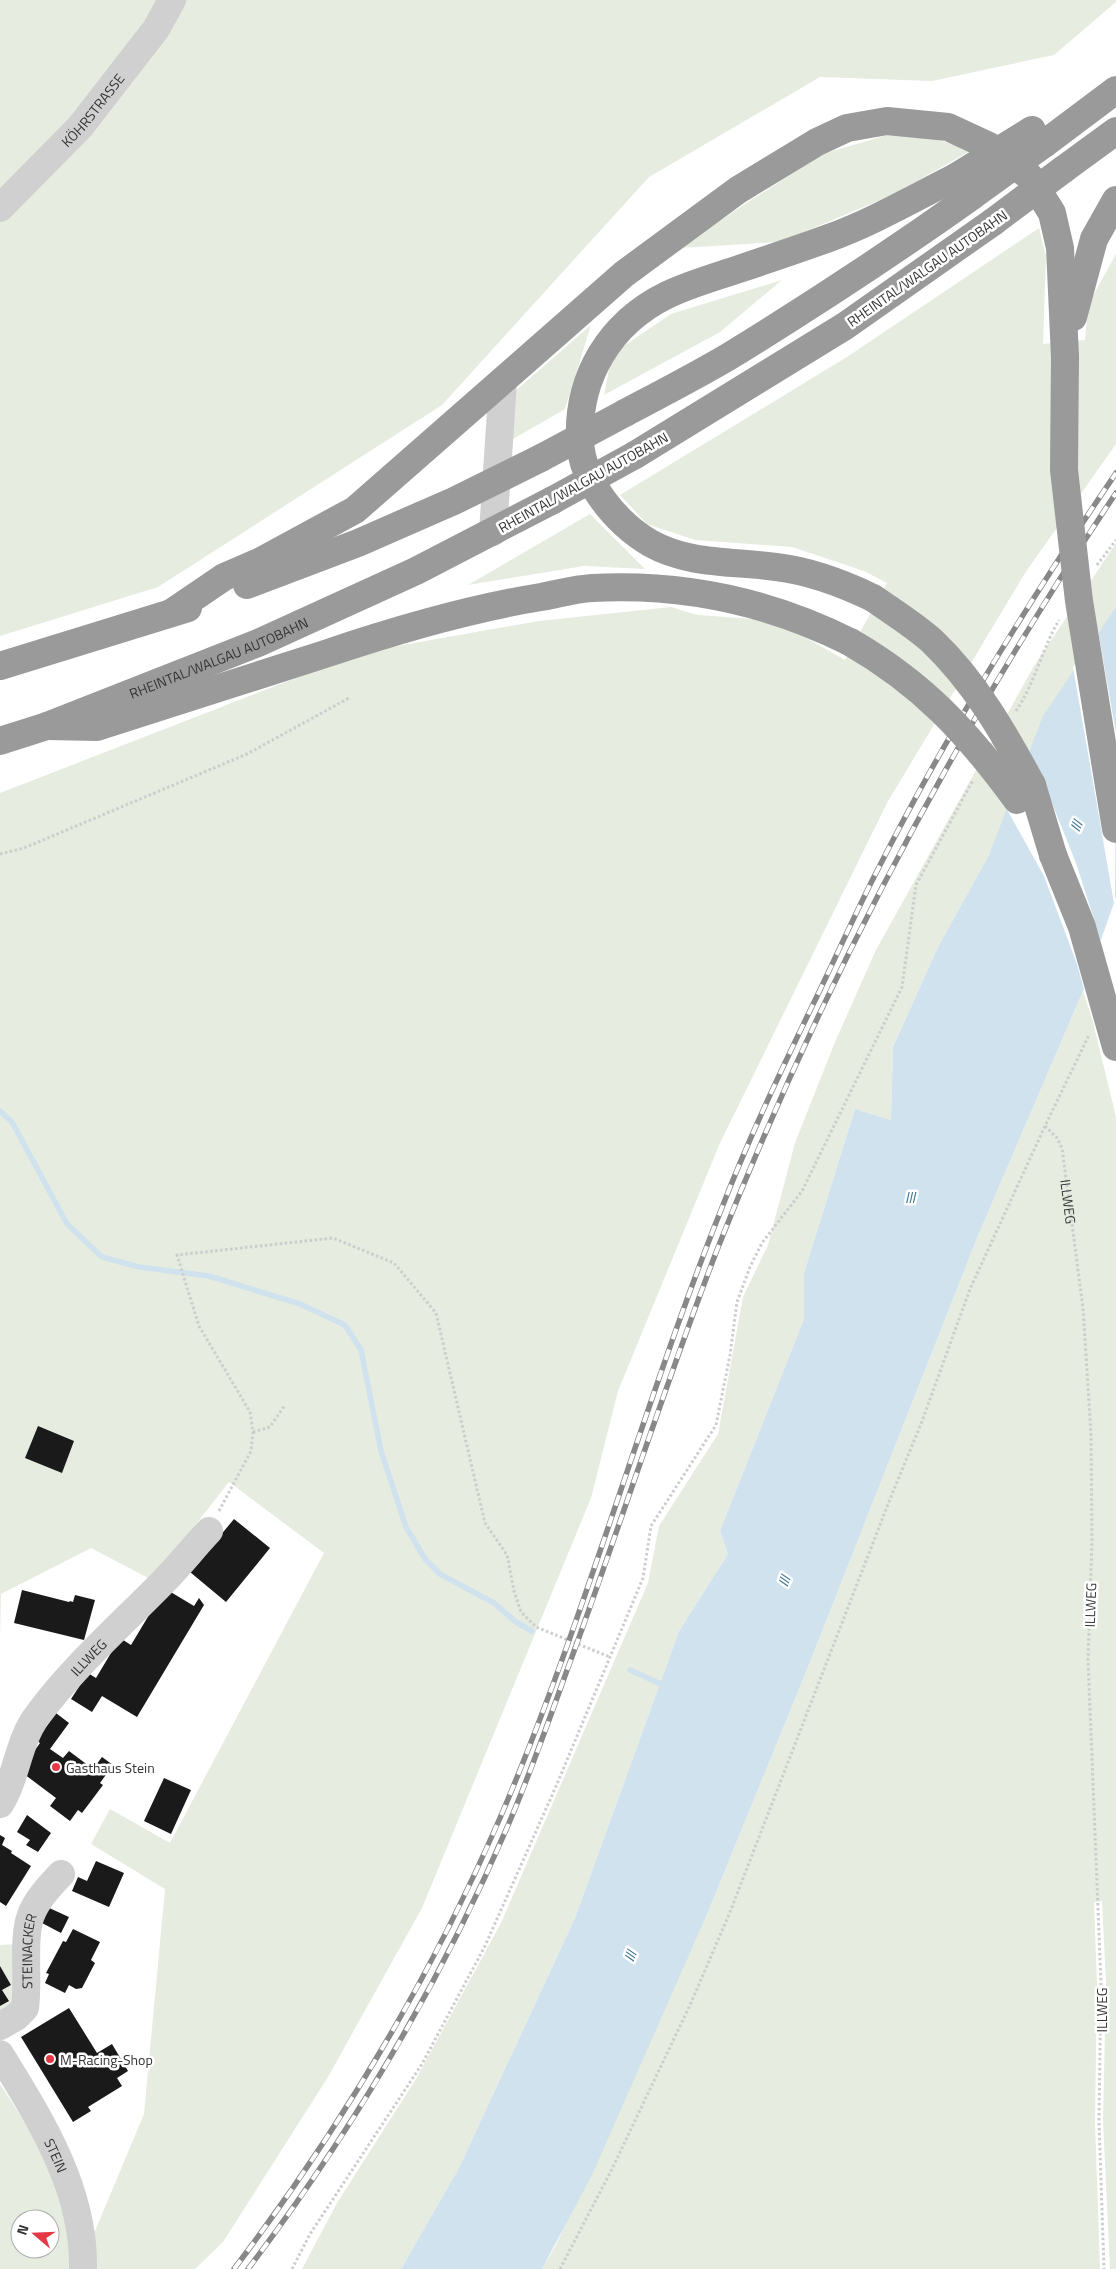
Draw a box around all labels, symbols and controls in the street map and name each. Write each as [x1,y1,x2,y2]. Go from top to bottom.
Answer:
street label: KÖHRSTRASSE [56,68,129,151]
street label: RHEINTAL/WALGAU AUTOBAHN [843,205,1011,331]
street label: RHEINTAL/WALGAU AUTOBAHN [494,426,672,538]
street label: RHEINTAL/WALGAU AUTOBAHN [126,611,311,703]
water label: Ill [1063,815,1089,835]
street label: ILLWEG [1056,1178,1082,1225]
water label: Ill [905,1186,917,1209]
water label: Ill [771,1570,797,1590]
street label: ILLWEG [1079,1582,1101,1628]
street label: ILLWEG [65,1633,111,1680]
place label: Gasthaus Stein [66,1757,155,1778]
marker: Gasthaus Stein [50,1761,62,1773]
street label: STEINACKER [16,1910,41,1989]
water label: Ill [617,1945,643,1965]
street label: ILLWEG [1091,1988,1112,2032]
place label: M-Racing-Shop [60,2049,153,2070]
marker: M-Racing-Shop [44,2053,56,2065]
street label: STEIN [40,2134,73,2176]
north arrow [10,2209,60,2259]
text: N [11,2222,34,2238]

